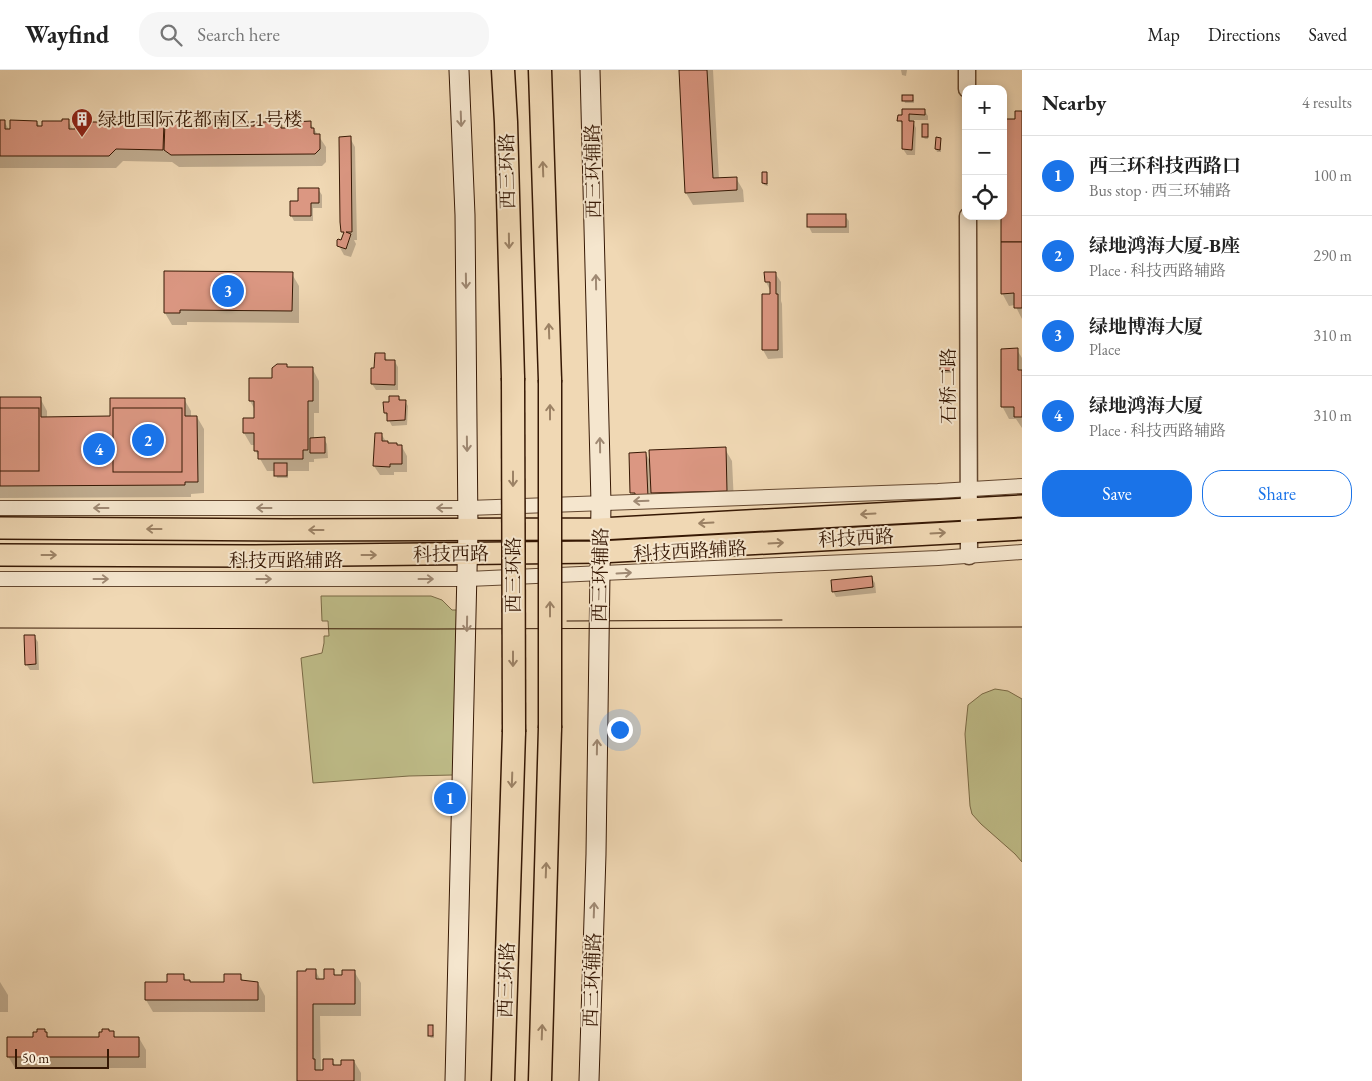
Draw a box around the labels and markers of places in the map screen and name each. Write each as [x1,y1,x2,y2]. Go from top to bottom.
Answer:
building icon: 绿地国际花都南区-1号楼 [70,107,94,138]
place label: 绿地国际花都南区-1号楼 [98,107,302,132]
pin: 3 [212,272,244,310]
pin: 2 [132,421,164,459]
pin: 4 [83,430,115,468]
pin: 1 [434,779,466,817]

